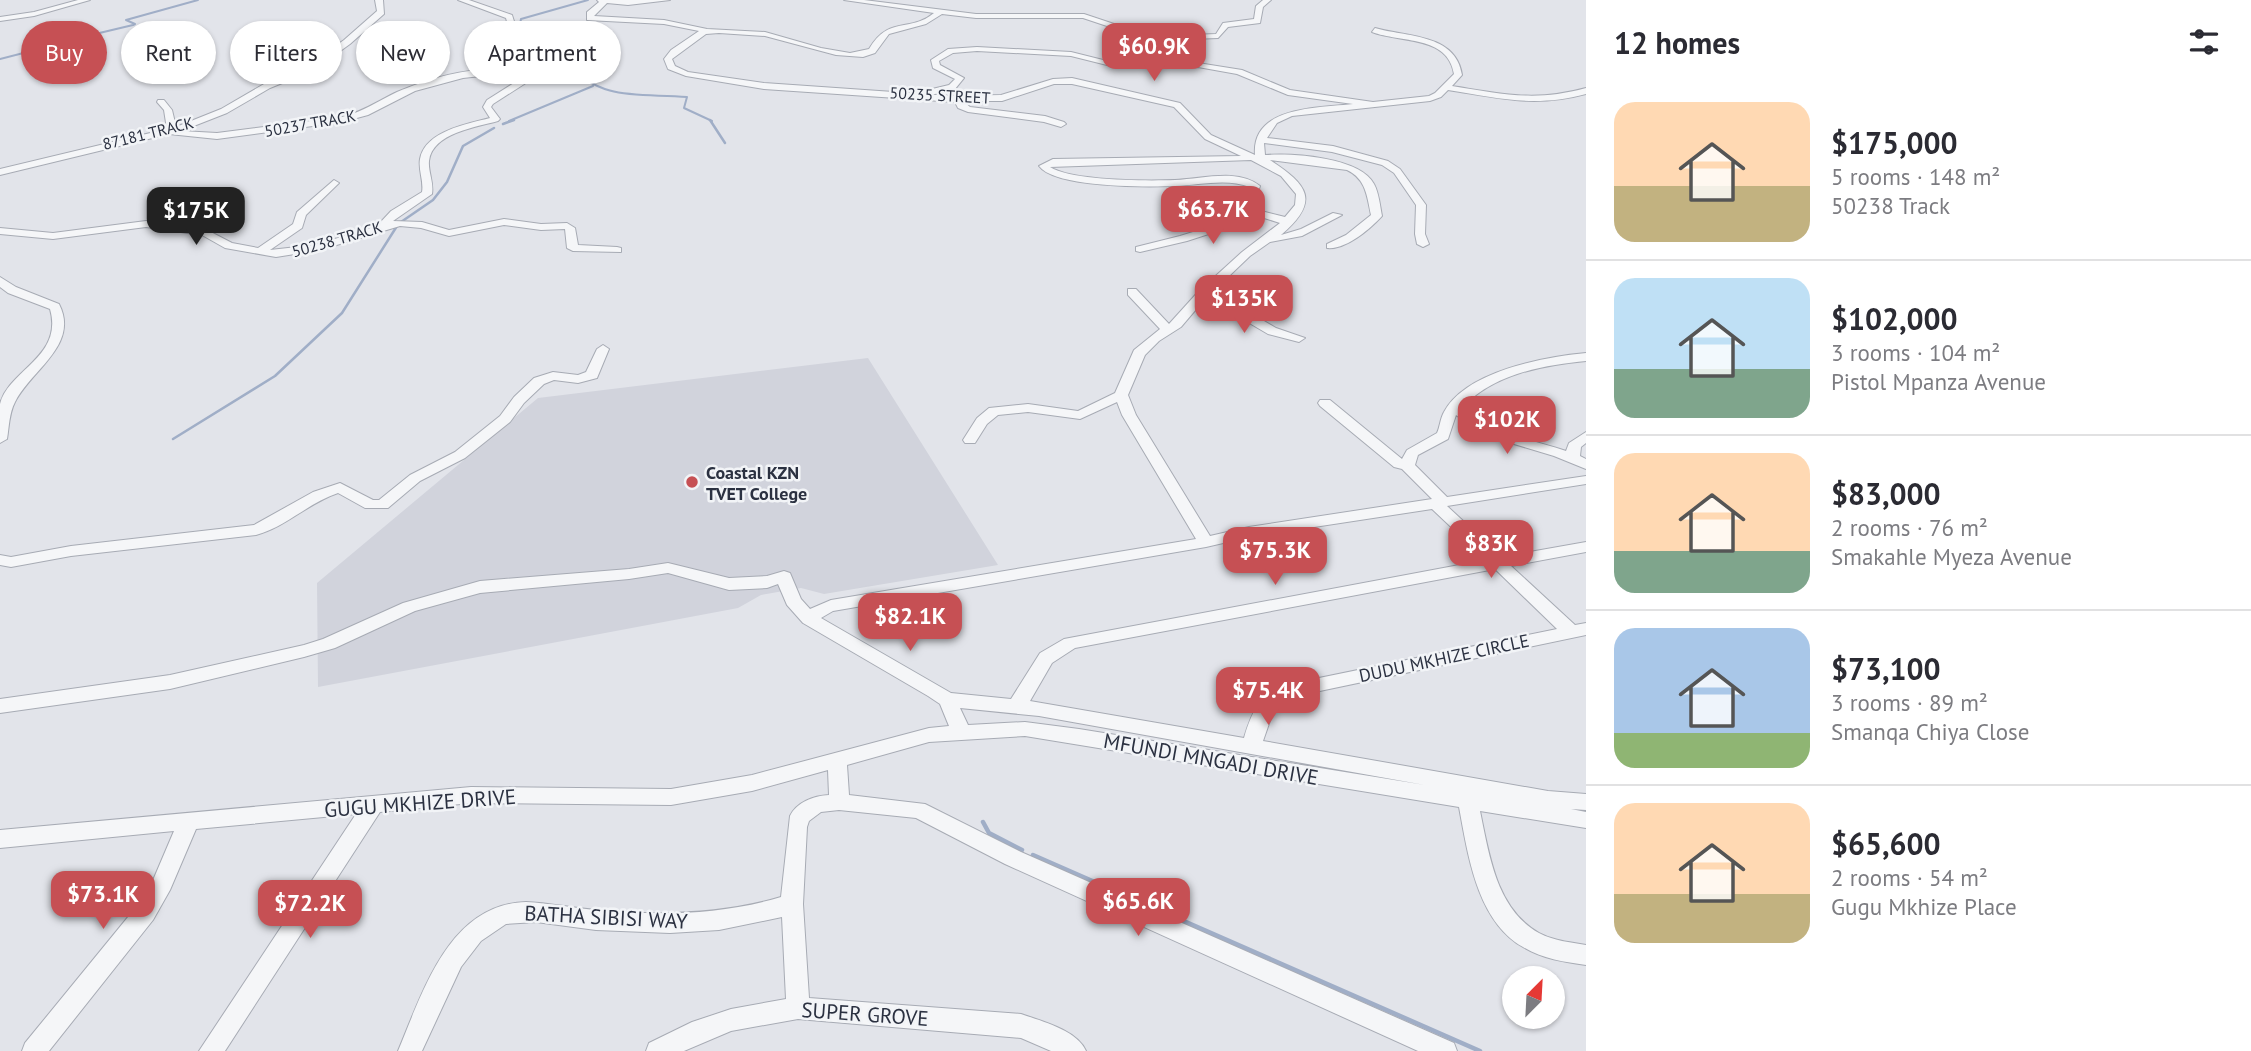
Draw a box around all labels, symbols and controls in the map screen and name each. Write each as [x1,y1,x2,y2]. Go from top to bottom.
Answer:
chip: Buy [21,21,107,84]
chip: Rent [121,21,216,84]
chip: Filters [230,21,342,84]
chip: New [356,21,450,84]
chip: Apartment [464,21,621,84]
text: 12 homes [1614,23,1740,62]
icon: filters [2185,23,2223,61]
pin: $60.9K [1097,24,1211,83]
text: $60.9K [1118,31,1190,60]
street label: 50235 STREET [889,82,991,108]
street label: 50237 TRACK [263,105,357,141]
street label: 87181 TRACK [100,112,196,154]
text: $175,000 [1831,123,1958,162]
icon: home [1670,130,1754,214]
text: 5 rooms · 148 m² [1831,162,2000,191]
pin: $63.7K [1156,187,1270,246]
pin: $175K [147,188,245,247]
text: 50238 Track [1831,191,1950,220]
text: $63.7K [1177,194,1249,223]
text: $175K [163,195,229,224]
street label: 50238 TRACK [289,216,385,261]
pin: $135K [1195,276,1293,335]
text: $135K [1211,283,1277,312]
text: $102,000 [1831,299,1958,338]
icon: home [1670,306,1754,390]
text: 3 rooms · 104 m² [1831,338,2000,367]
text: Pistol Mpanza Avenue [1831,367,2046,396]
pin: $102K [1458,396,1556,456]
text: $102K [1474,404,1540,433]
place label: Coastal KZN TVET College [706,461,807,505]
marker: Coastal KZN TVET College [684,474,700,490]
text: $83,000 [1831,474,1941,513]
icon: home [1670,481,1754,565]
text: 2 rooms · 76 m² [1831,513,1988,542]
pin: $83K [1450,520,1532,580]
pin: $75.3K [1218,528,1332,587]
text: $83K [1464,528,1518,557]
text: $75.3K [1239,535,1311,564]
text: Smakahle Myeza Avenue [1831,542,2072,571]
pin: $82.1K [853,594,967,653]
text: $82.1K [874,601,946,630]
street label: DUDU MKHIZE CIRCLE [1357,629,1531,687]
text: $73,100 [1831,649,1941,688]
icon: home [1670,656,1754,740]
pin: $75.4K [1211,668,1325,727]
text: $75.4K [1232,675,1304,704]
text: 3 rooms · 89 m² [1831,688,1988,717]
text: Smanqa Chiya Close [1831,717,2029,746]
street label: MFUNDI MNGADI DRIVE [1102,727,1320,791]
street label: GUGU MKHIZE DRIVE [323,783,517,823]
text: $65,600 [1831,824,1941,863]
icon: home [1670,831,1754,915]
text: 2 rooms · 54 m² [1831,863,1988,892]
pin: $73.1K [46,872,160,931]
pin: $65.6K [1081,878,1195,938]
text: $73.1K [67,879,139,908]
pin: $72.2K [253,880,367,940]
text: $65.6K [1102,886,1174,915]
text: $72.2K [274,888,346,917]
text: Gugu Mkhize Place [1831,892,2017,921]
street label: BATHA SIBISI WAY [524,899,689,935]
north arrow [1502,966,1564,1029]
map controls [1502,966,1565,1029]
street label: SUPER GROVE [801,996,929,1032]

